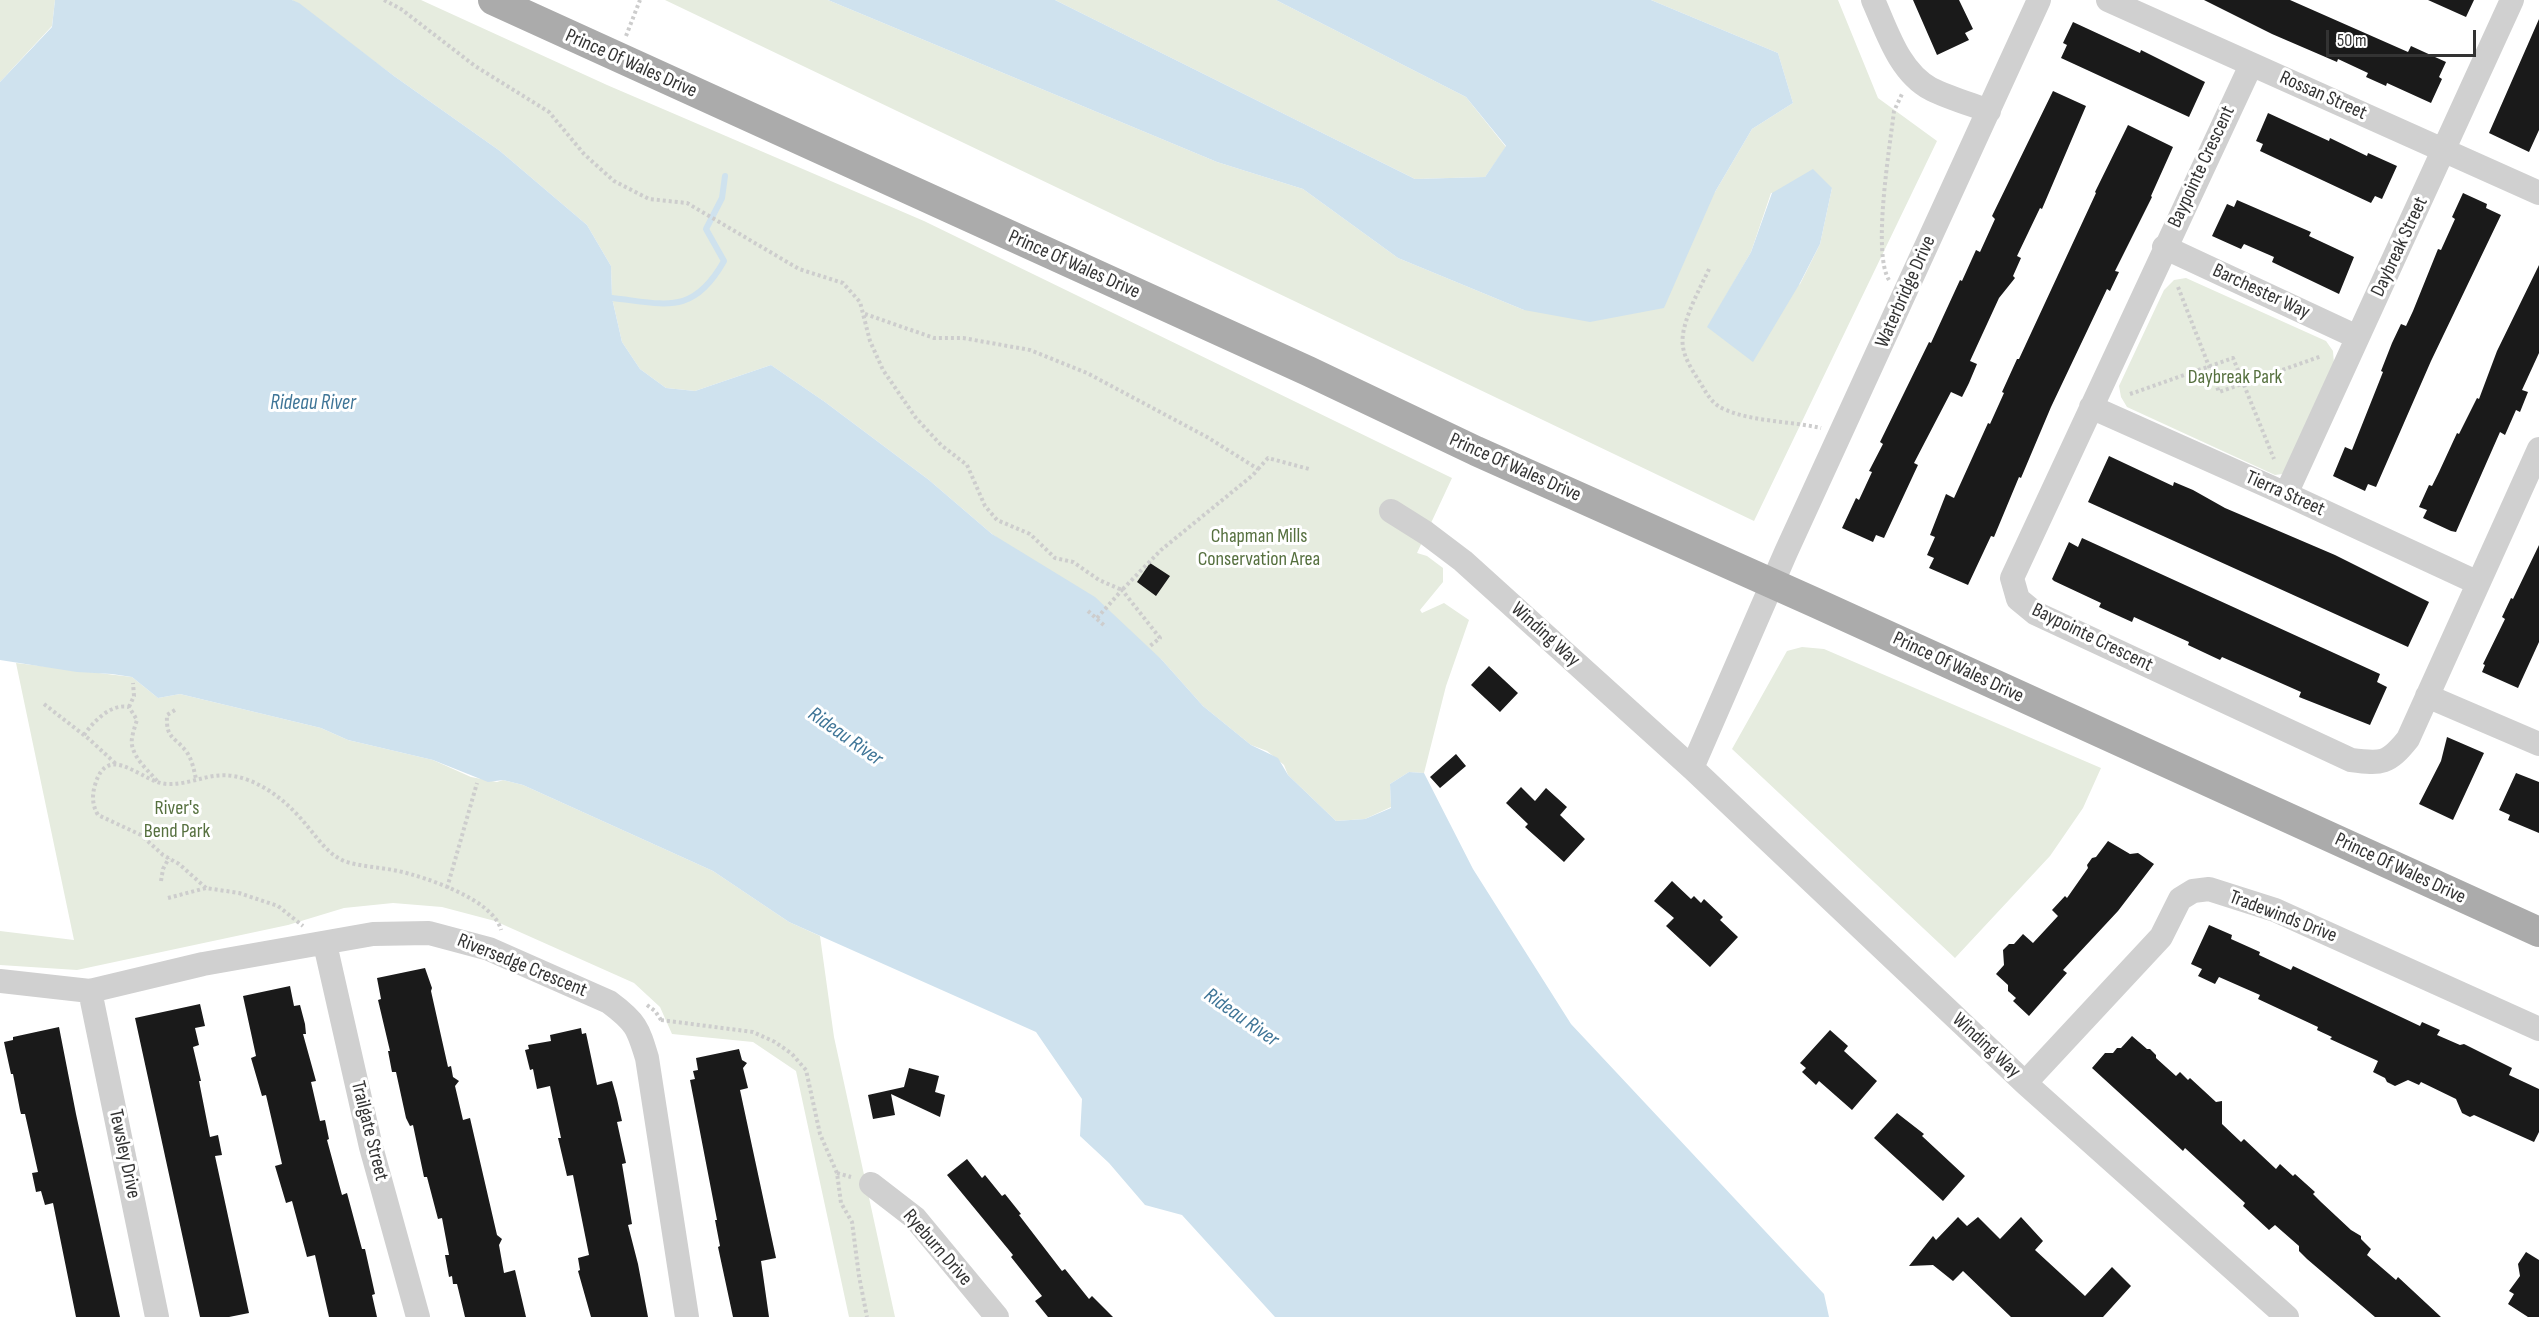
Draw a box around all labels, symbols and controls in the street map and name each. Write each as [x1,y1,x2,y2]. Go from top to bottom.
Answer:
scale bar [2329,18,2479,56]
street label: Prince Of Wales Drive [561,24,701,104]
text: 50 m [2337,30,2367,51]
street label: Rossan Street [2276,66,2370,126]
street label: Baypointe Crescent [2163,102,2241,232]
street label: Daybreak Street [2366,193,2434,301]
street label: Prince Of Wales Drive [1004,225,1144,305]
street label: Waterbridge Drive [1871,232,1941,352]
street label: Barchester Way [2209,259,2313,325]
park label: Daybreak Park [2188,366,2282,390]
water label: Rideau River [270,391,356,417]
street label: Prince Of Wales Drive [1445,428,1585,508]
street label: Tierra Street [2242,466,2328,522]
park label: Chapman Mills Conservation Area [1198,525,1320,572]
street label: Winding Way [1505,598,1585,672]
street label: Baypointe Crescent [2028,598,2156,678]
street label: Prince Of Wales Drive [1889,627,2027,709]
water label: Rideau River [803,702,887,772]
park label: River's Bend Park [144,797,210,844]
street label: Prince Of Wales Drive [2331,828,2469,910]
street label: Tradewinds Drive [2226,886,2340,948]
street label: Riversedge Crescent [454,929,590,1003]
water label: Rideau River [1199,983,1283,1053]
street label: Winding Way [1947,1008,2025,1084]
street label: Trailgate Street [345,1079,393,1183]
street label: Tewsley Drive [103,1107,145,1201]
street label: Ryeburn Drive [897,1205,977,1291]

